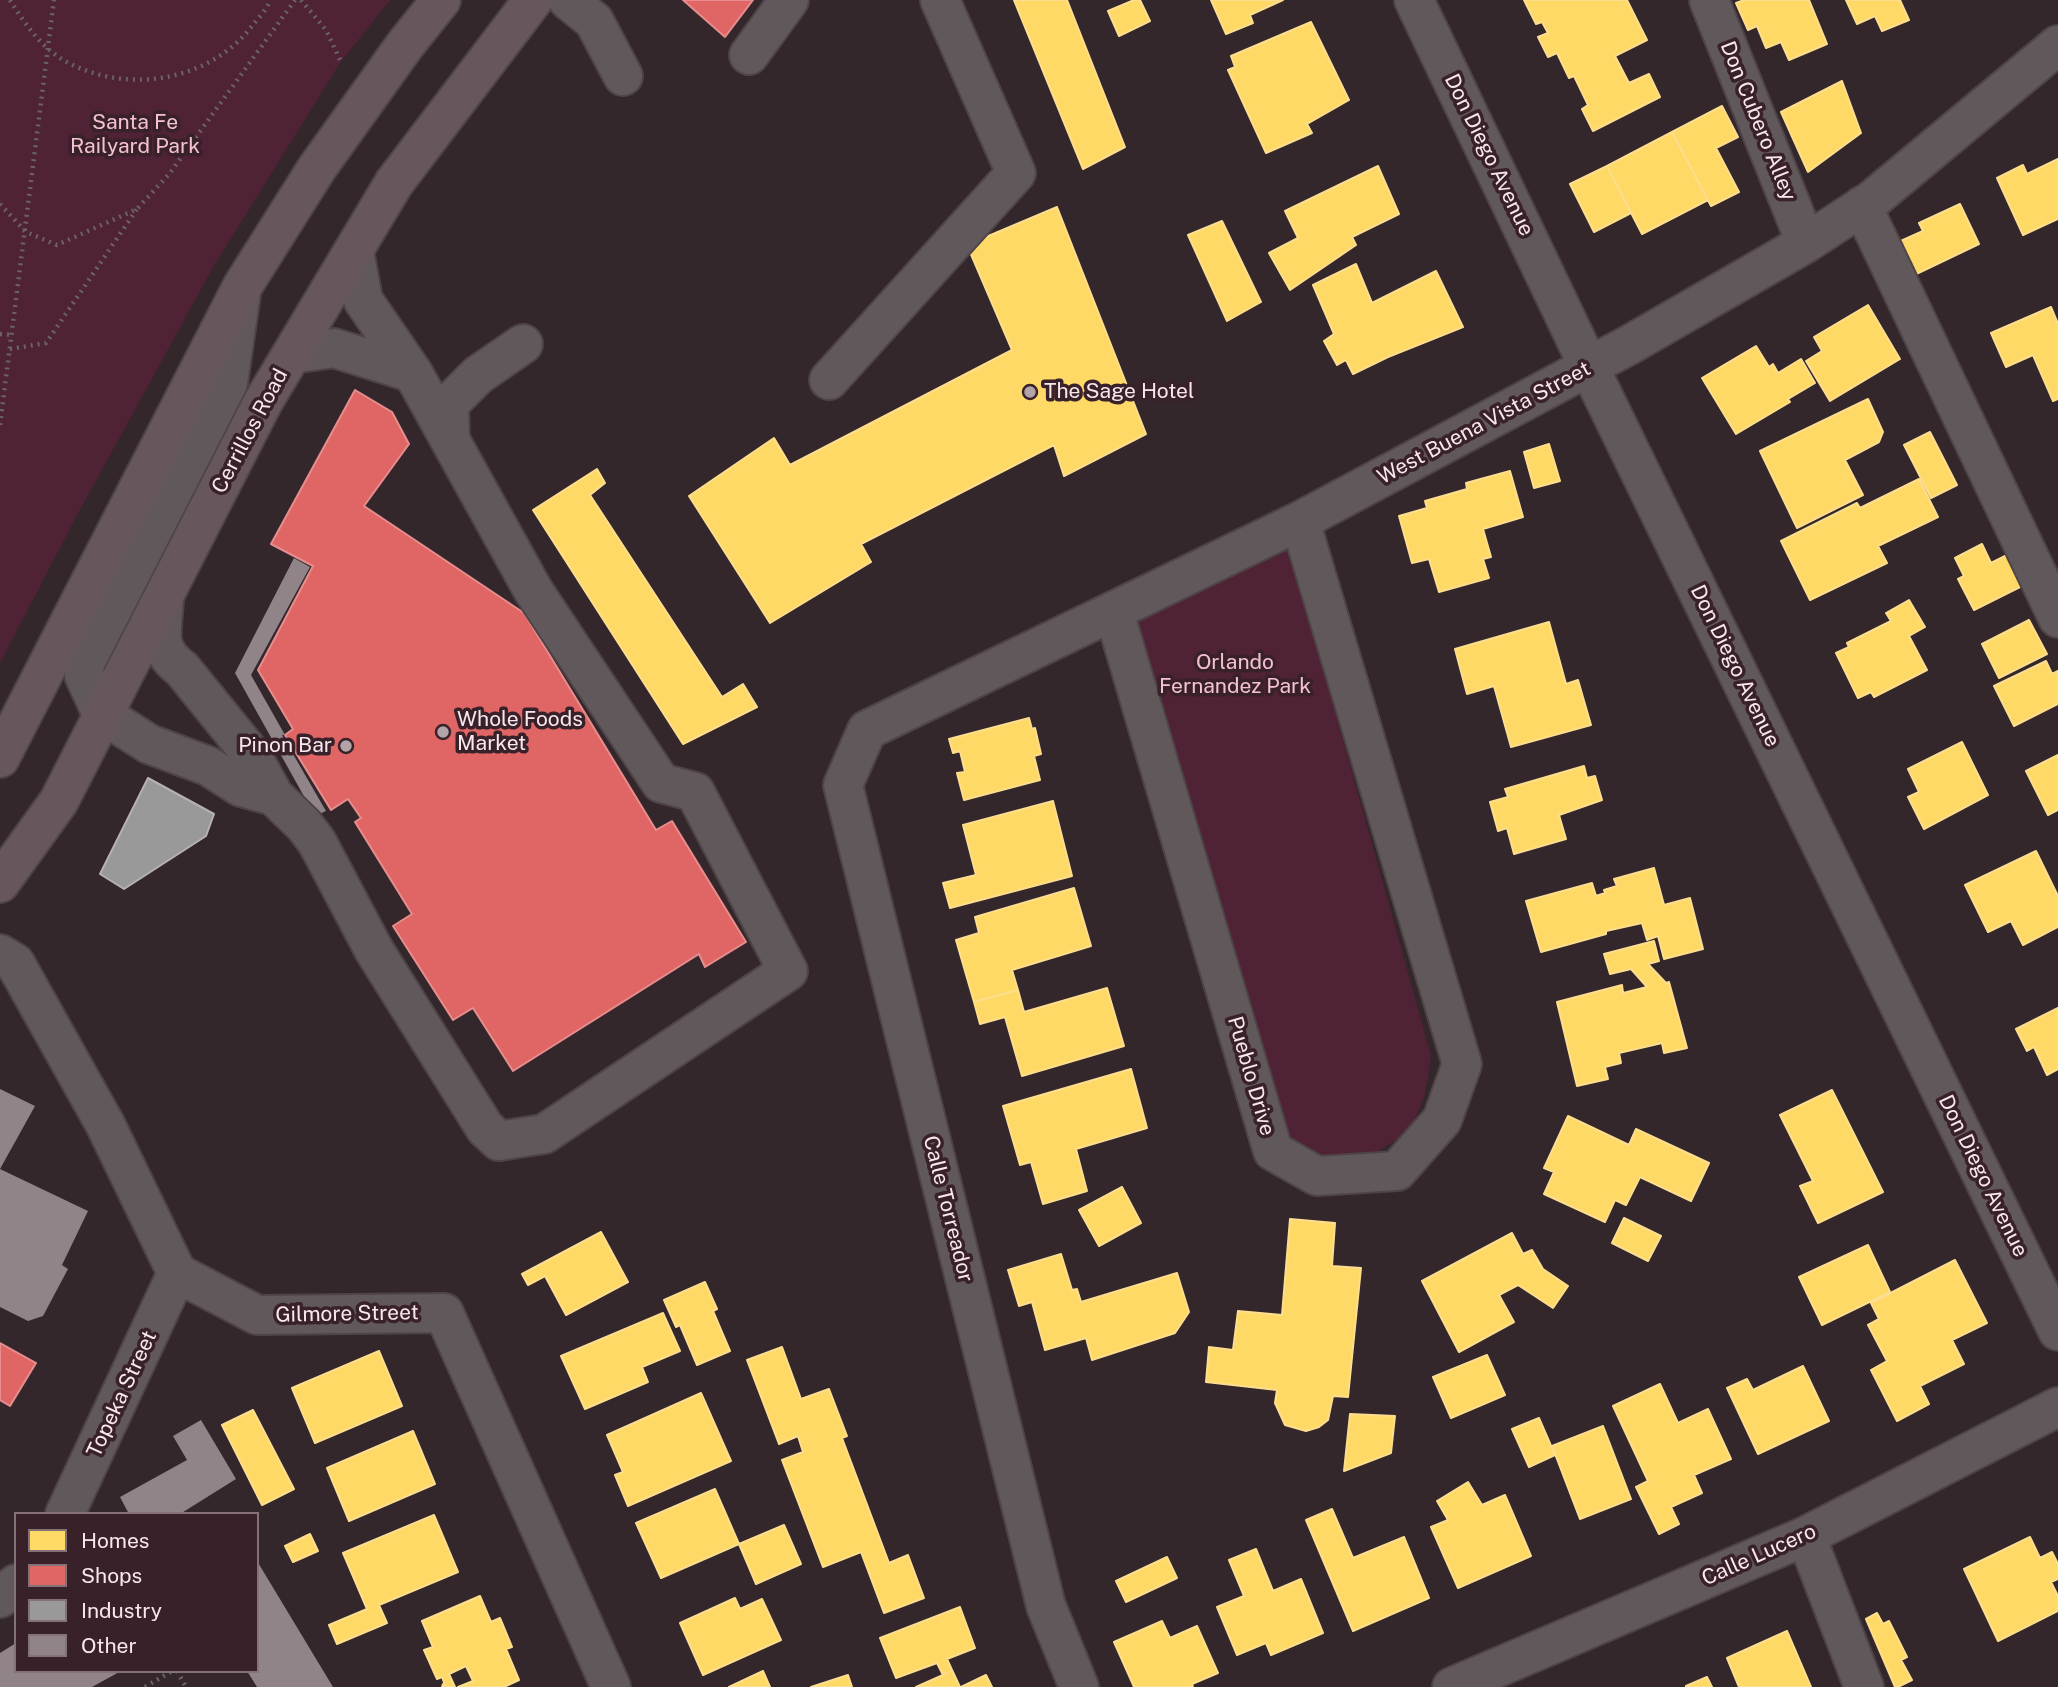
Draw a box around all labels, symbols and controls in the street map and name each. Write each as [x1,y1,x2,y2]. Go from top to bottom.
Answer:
street label: Don Cubero Alley [1715,38,1801,204]
street label: Don Diego Avenue [1439,70,1539,240]
park label: Santa Fe Railyard Park [70,110,200,160]
street label: West Buena Vista Street [1373,356,1595,490]
street label: Cerrillos Road [207,365,293,497]
place label: The Sage Hotel [1044,379,1194,405]
marker: The Sage Hotel [1022,384,1038,400]
street label: Don Diego Avenue [1685,581,1785,751]
park label: Orlando Fernandez Park [1159,650,1311,700]
place label: Whole Foods Market [457,707,583,757]
marker: Whole Foods Market [435,724,451,740]
place label: Pinon Bar [238,733,332,759]
marker: Pinon Bar [338,738,354,754]
street label: Pueblo Drive [1222,1013,1280,1139]
street label: Don Diego Avenue [1933,1091,2033,1261]
street label: Calle Torreador [918,1133,978,1285]
street label: Gilmore Street [275,1300,419,1328]
street label: Topeka Street [82,1327,162,1461]
legend [14,1512,259,1673]
street label: Calle Lucero [1698,1519,1820,1591]
text: Homes [81,1528,149,1553]
text: Shops [81,1563,142,1588]
text: Industry [81,1598,162,1623]
text: Other [81,1633,137,1658]

